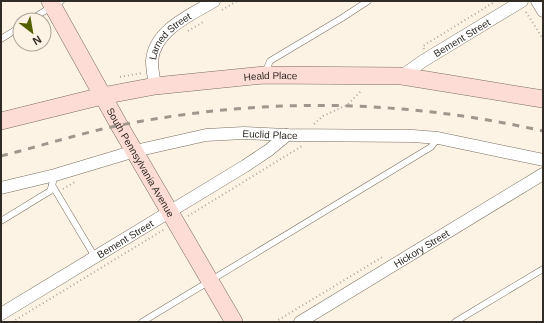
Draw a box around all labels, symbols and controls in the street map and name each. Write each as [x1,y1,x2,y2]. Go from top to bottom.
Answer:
street label: Larned Street [147,10,193,60]
north arrow [12,12,52,52]
street label: Bement Street [431,16,492,59]
text: N [31,33,44,48]
street label: Heald Place [243,70,298,83]
street label: South Pennsylvania Avenue [105,106,177,219]
street label: Euclid Place [242,127,298,141]
street label: Bement Street [95,217,155,260]
street label: Hickory Street [392,227,451,269]

